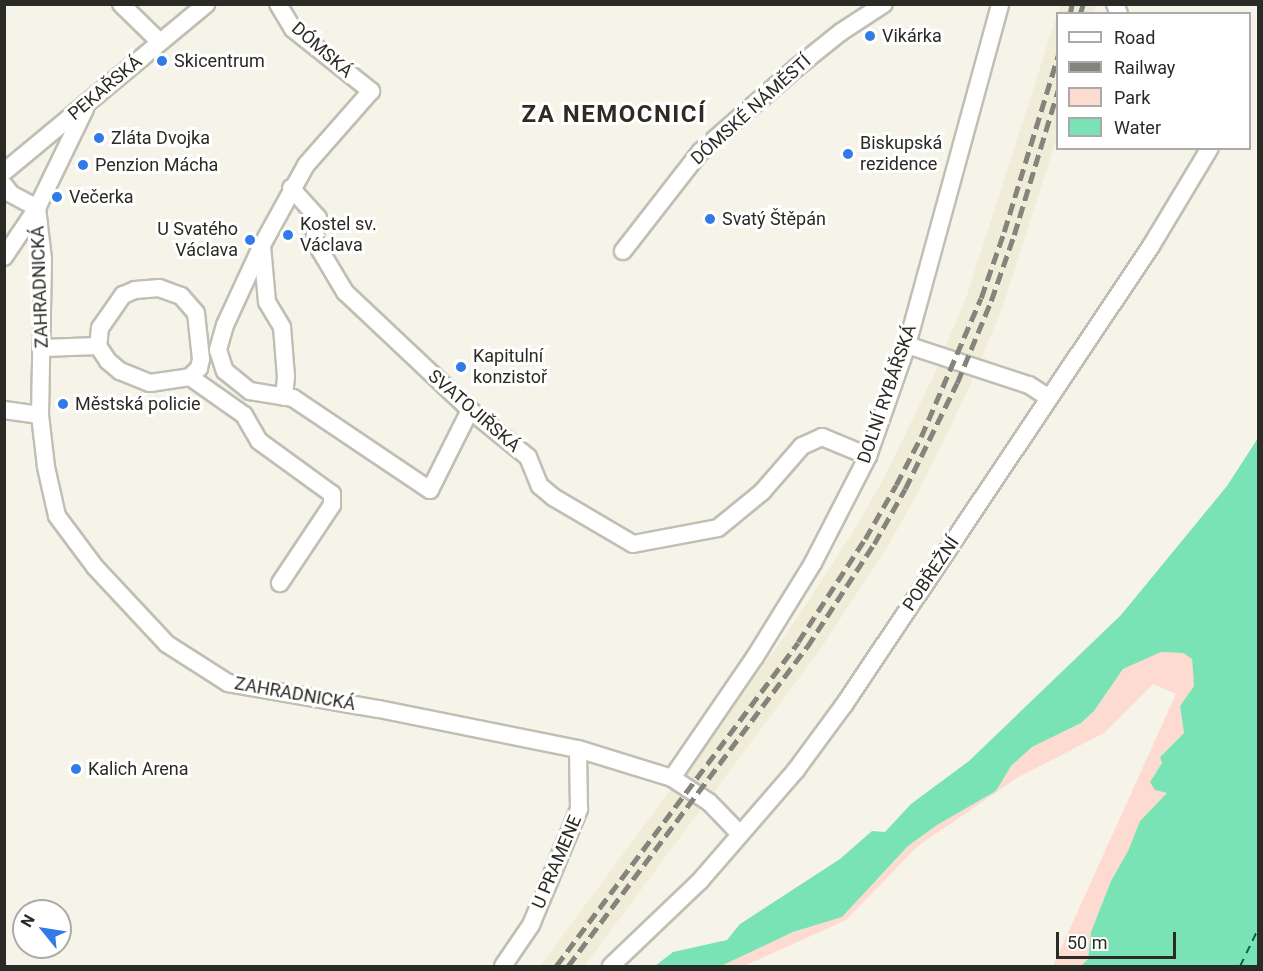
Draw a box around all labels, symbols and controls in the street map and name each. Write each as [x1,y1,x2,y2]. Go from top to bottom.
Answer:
legend [1056,12,1251,150]
street label: DÓMSKÁ [287,18,357,82]
place label: Vikárka [882,25,942,47]
text: Road [1114,27,1155,48]
marker: Vikárka [863,29,877,43]
place label: Skicentrum [174,50,265,72]
street label: PEKAŘSKÁ [64,51,146,125]
street label: DÓMSKÉ NÁMĚSTÍ [687,51,815,169]
marker: Skicentrum [155,54,169,68]
text: Railway [1114,57,1175,78]
text: Park [1114,87,1150,108]
district label: ZA NEMOCNICÍ [521,101,707,129]
text: Water [1114,117,1161,138]
place label: Zláta Dvojka [111,127,210,149]
marker: Zláta Dvojka [92,131,106,145]
place label: Biskupská rezidence [860,133,942,176]
marker: Biskupská rezidence [841,147,855,161]
place label: Penzion Mácha [95,154,218,176]
marker: Penzion Mácha [76,158,90,172]
place label: Večerka [69,186,134,208]
marker: Večerka [50,190,64,204]
place label: Svatý Štěpán [722,208,826,230]
marker: Svatý Štěpán [703,212,717,226]
place label: Kostel sv. Václava [300,214,377,256]
place label: U Svatého Václava [157,219,238,262]
street label: ZAHRADNICKÁ [27,225,53,349]
marker: Kostel sv. Václava [281,228,295,242]
marker: U Svatého Václava [243,233,257,247]
street label: DOLNÍ RYBÁŘSKÁ [853,322,921,466]
place label: Kapitulní konzistoř [473,346,547,388]
marker: Kapitulní konzistoř [454,360,468,374]
street label: SVATOJIŘSKÁ [424,365,524,457]
place label: Městská policie [75,393,201,415]
marker: Městská policie [56,397,70,411]
street label: POBŘEŽNÍ [898,533,964,615]
street label: ZAHRADNICKÁ [233,673,357,715]
place label: Kalich Arena [88,758,189,780]
marker: Kalich Arena [69,762,83,776]
street label: U PRAMENE [528,812,586,912]
north arrow [12,899,72,959]
text: N [17,911,39,930]
scale bar [1059,920,1179,958]
text: 50 m [1067,932,1107,953]

